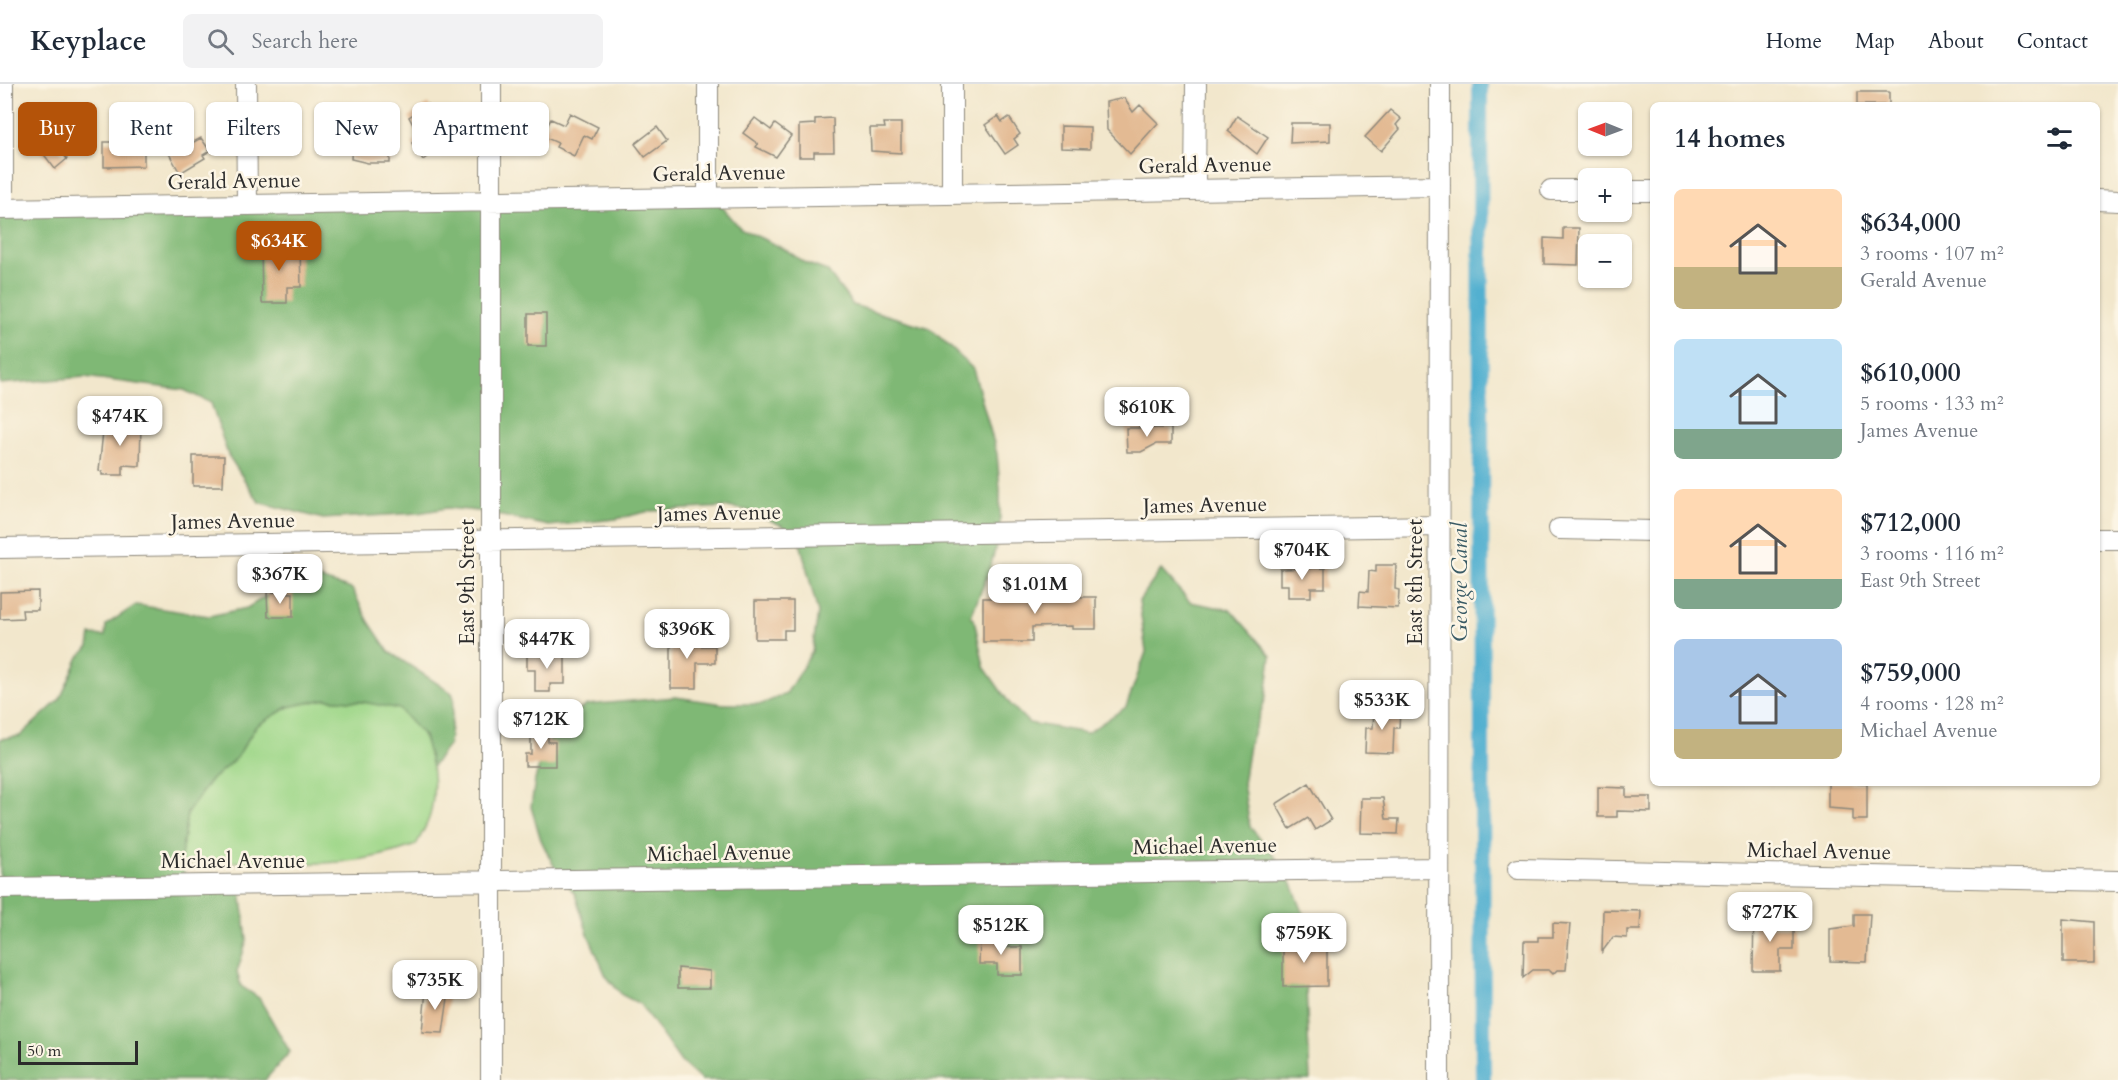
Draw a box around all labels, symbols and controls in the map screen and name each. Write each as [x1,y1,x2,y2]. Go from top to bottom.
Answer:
search box [183,14,603,68]
text: Keyplace [30,22,147,60]
icon: search [204,25,237,58]
text: Search here [252,26,358,56]
text: Home [1766,27,1822,56]
text: Map [1855,27,1895,56]
text: About [1928,27,1984,56]
text: Contact [2017,27,2088,56]
chip: Buy [18,102,97,156]
chip: Rent [109,102,194,156]
chip: Filters [206,102,302,156]
chip: New [314,102,400,156]
chip: Apartment [412,102,549,156]
north arrow [1578,102,1632,156]
map controls [1578,102,1632,288]
text: 14 homes [1674,121,1785,156]
icon: filters [2043,122,2076,155]
street label: Gerald Avenue [1138,150,1272,181]
street label: Gerald Avenue [652,158,786,189]
street label: Gerald Avenue [167,166,301,197]
button: + [1578,168,1632,222]
text: $634,000 [1860,205,1961,240]
icon: home [1722,213,1794,285]
pin: $634K [237,221,321,272]
text: $634K [250,227,308,254]
button: − [1578,234,1632,288]
text: 3 rooms · 107 m² [1860,240,2004,267]
text: Gerald Avenue [1860,267,1987,294]
text: $610,000 [1860,355,1961,390]
icon: home [1722,363,1794,435]
pin: $610K [1105,387,1189,438]
text: 5 rooms · 133 m² [1860,390,2004,417]
text: $610K [1118,393,1176,420]
pin: $474K [78,396,162,447]
text: $474K [91,402,149,429]
text: James Avenue [1860,417,1978,444]
street label: James Avenue [1140,490,1267,521]
street label: James Avenue [654,498,781,529]
text: $712,000 [1860,505,1961,540]
street label: James Avenue [168,506,295,537]
icon: home [1722,513,1794,585]
street label: East 9th Street [453,518,482,645]
street label: East 8th Street [1401,518,1430,645]
water label: George Canal [1445,521,1475,642]
pin: $704K [1260,530,1344,581]
text: $704K [1273,536,1331,563]
text: 3 rooms · 116 m² [1860,540,2004,567]
pin: $367K [238,554,322,605]
text: $367K [251,560,309,587]
pin: $1.01M [986,564,1084,615]
text: East 9th Street [1860,567,1980,594]
text: $1.01M [1002,570,1068,597]
pin: $396K [645,609,729,660]
text: $396K [658,615,716,642]
pin: $447K [505,619,589,670]
text: $447K [518,625,576,652]
text: $759,000 [1860,655,1961,690]
icon: home [1722,663,1794,735]
pin: $533K [1340,680,1424,731]
text: $533K [1353,686,1411,713]
text: 4 rooms · 128 m² [1860,690,2004,717]
pin: $712K [499,699,583,750]
text: $712K [512,705,570,732]
text: Michael Avenue [1860,717,1998,744]
street label: Michael Avenue [1133,831,1277,862]
street label: Michael Avenue [1747,836,1891,867]
street label: Michael Avenue [647,838,791,869]
street label: Michael Avenue [161,847,305,876]
pin: $727K [1728,892,1812,943]
text: $727K [1741,898,1799,925]
pin: $512K [959,905,1043,956]
text: $512K [972,911,1030,938]
pin: $759K [1262,913,1346,964]
text: $759K [1275,919,1333,946]
pin: $735K [393,960,477,1011]
text: $735K [406,966,464,993]
scale bar [18,1038,138,1066]
text: 50 m [27,1040,61,1062]

